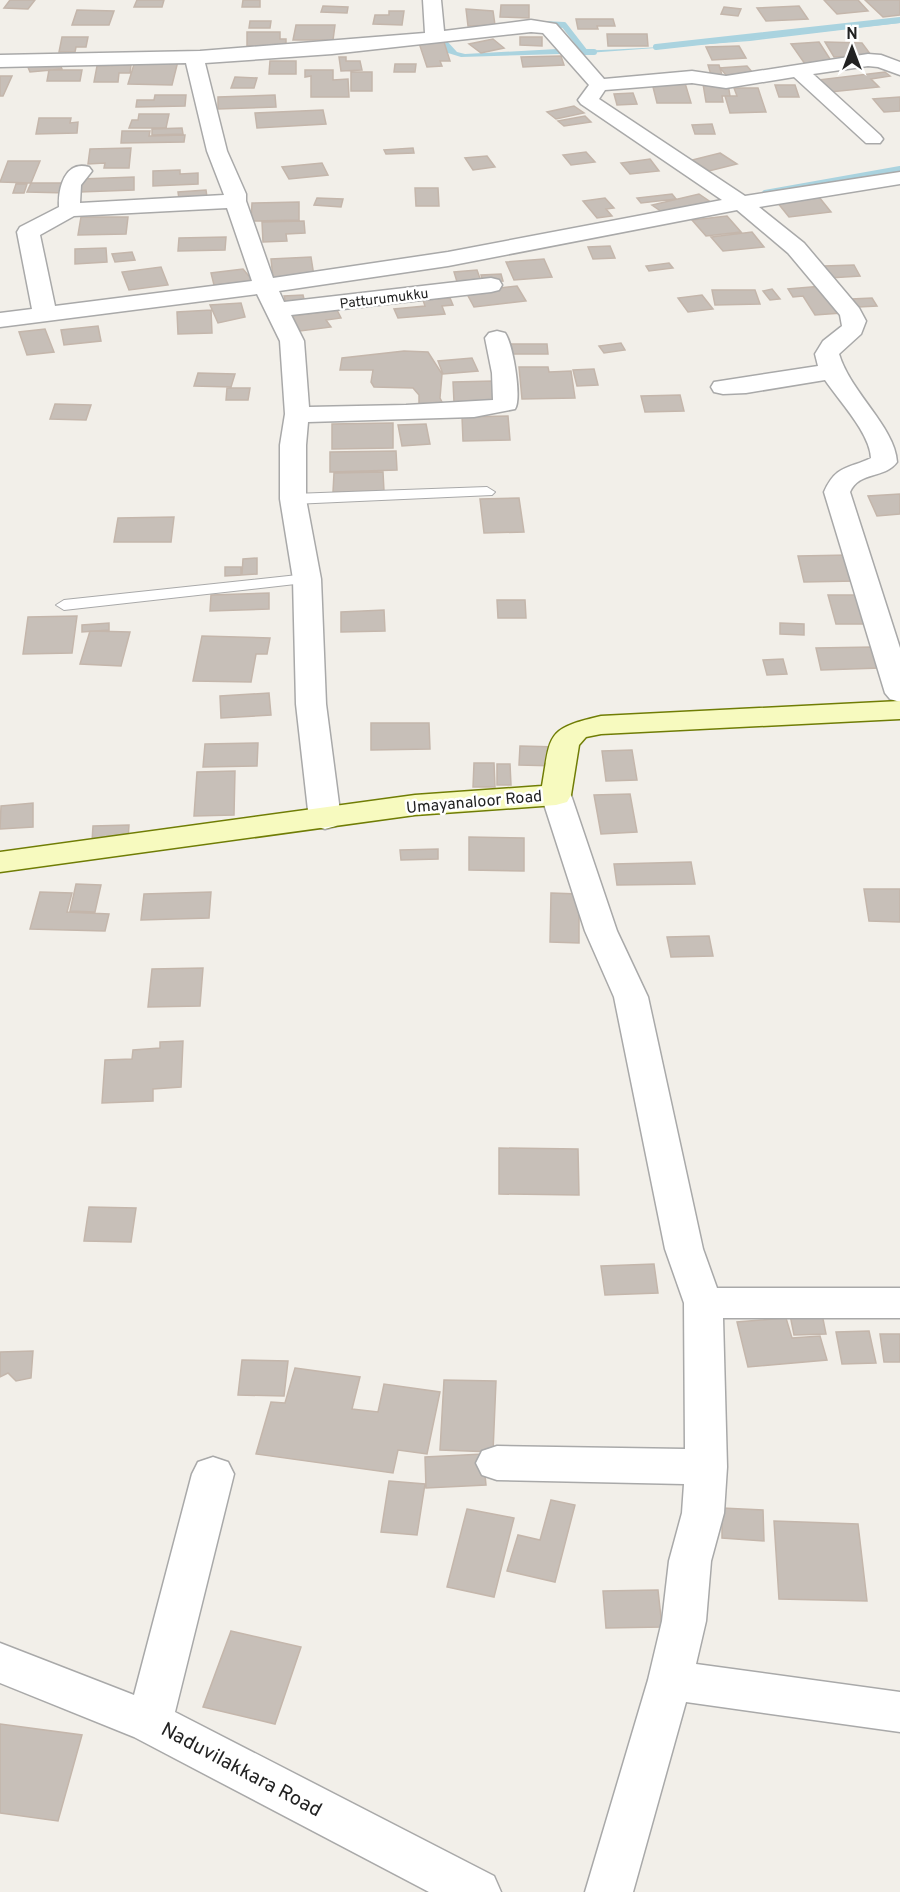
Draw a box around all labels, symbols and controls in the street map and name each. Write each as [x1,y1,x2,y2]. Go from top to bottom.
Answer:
north arrow [822,18,882,78]
text: N [846,25,858,45]
street label: Patturumukku [339,286,430,313]
street label: Umayanaloor Road [405,787,543,819]
street label: Naduvilakkara Road [156,1717,326,1824]

